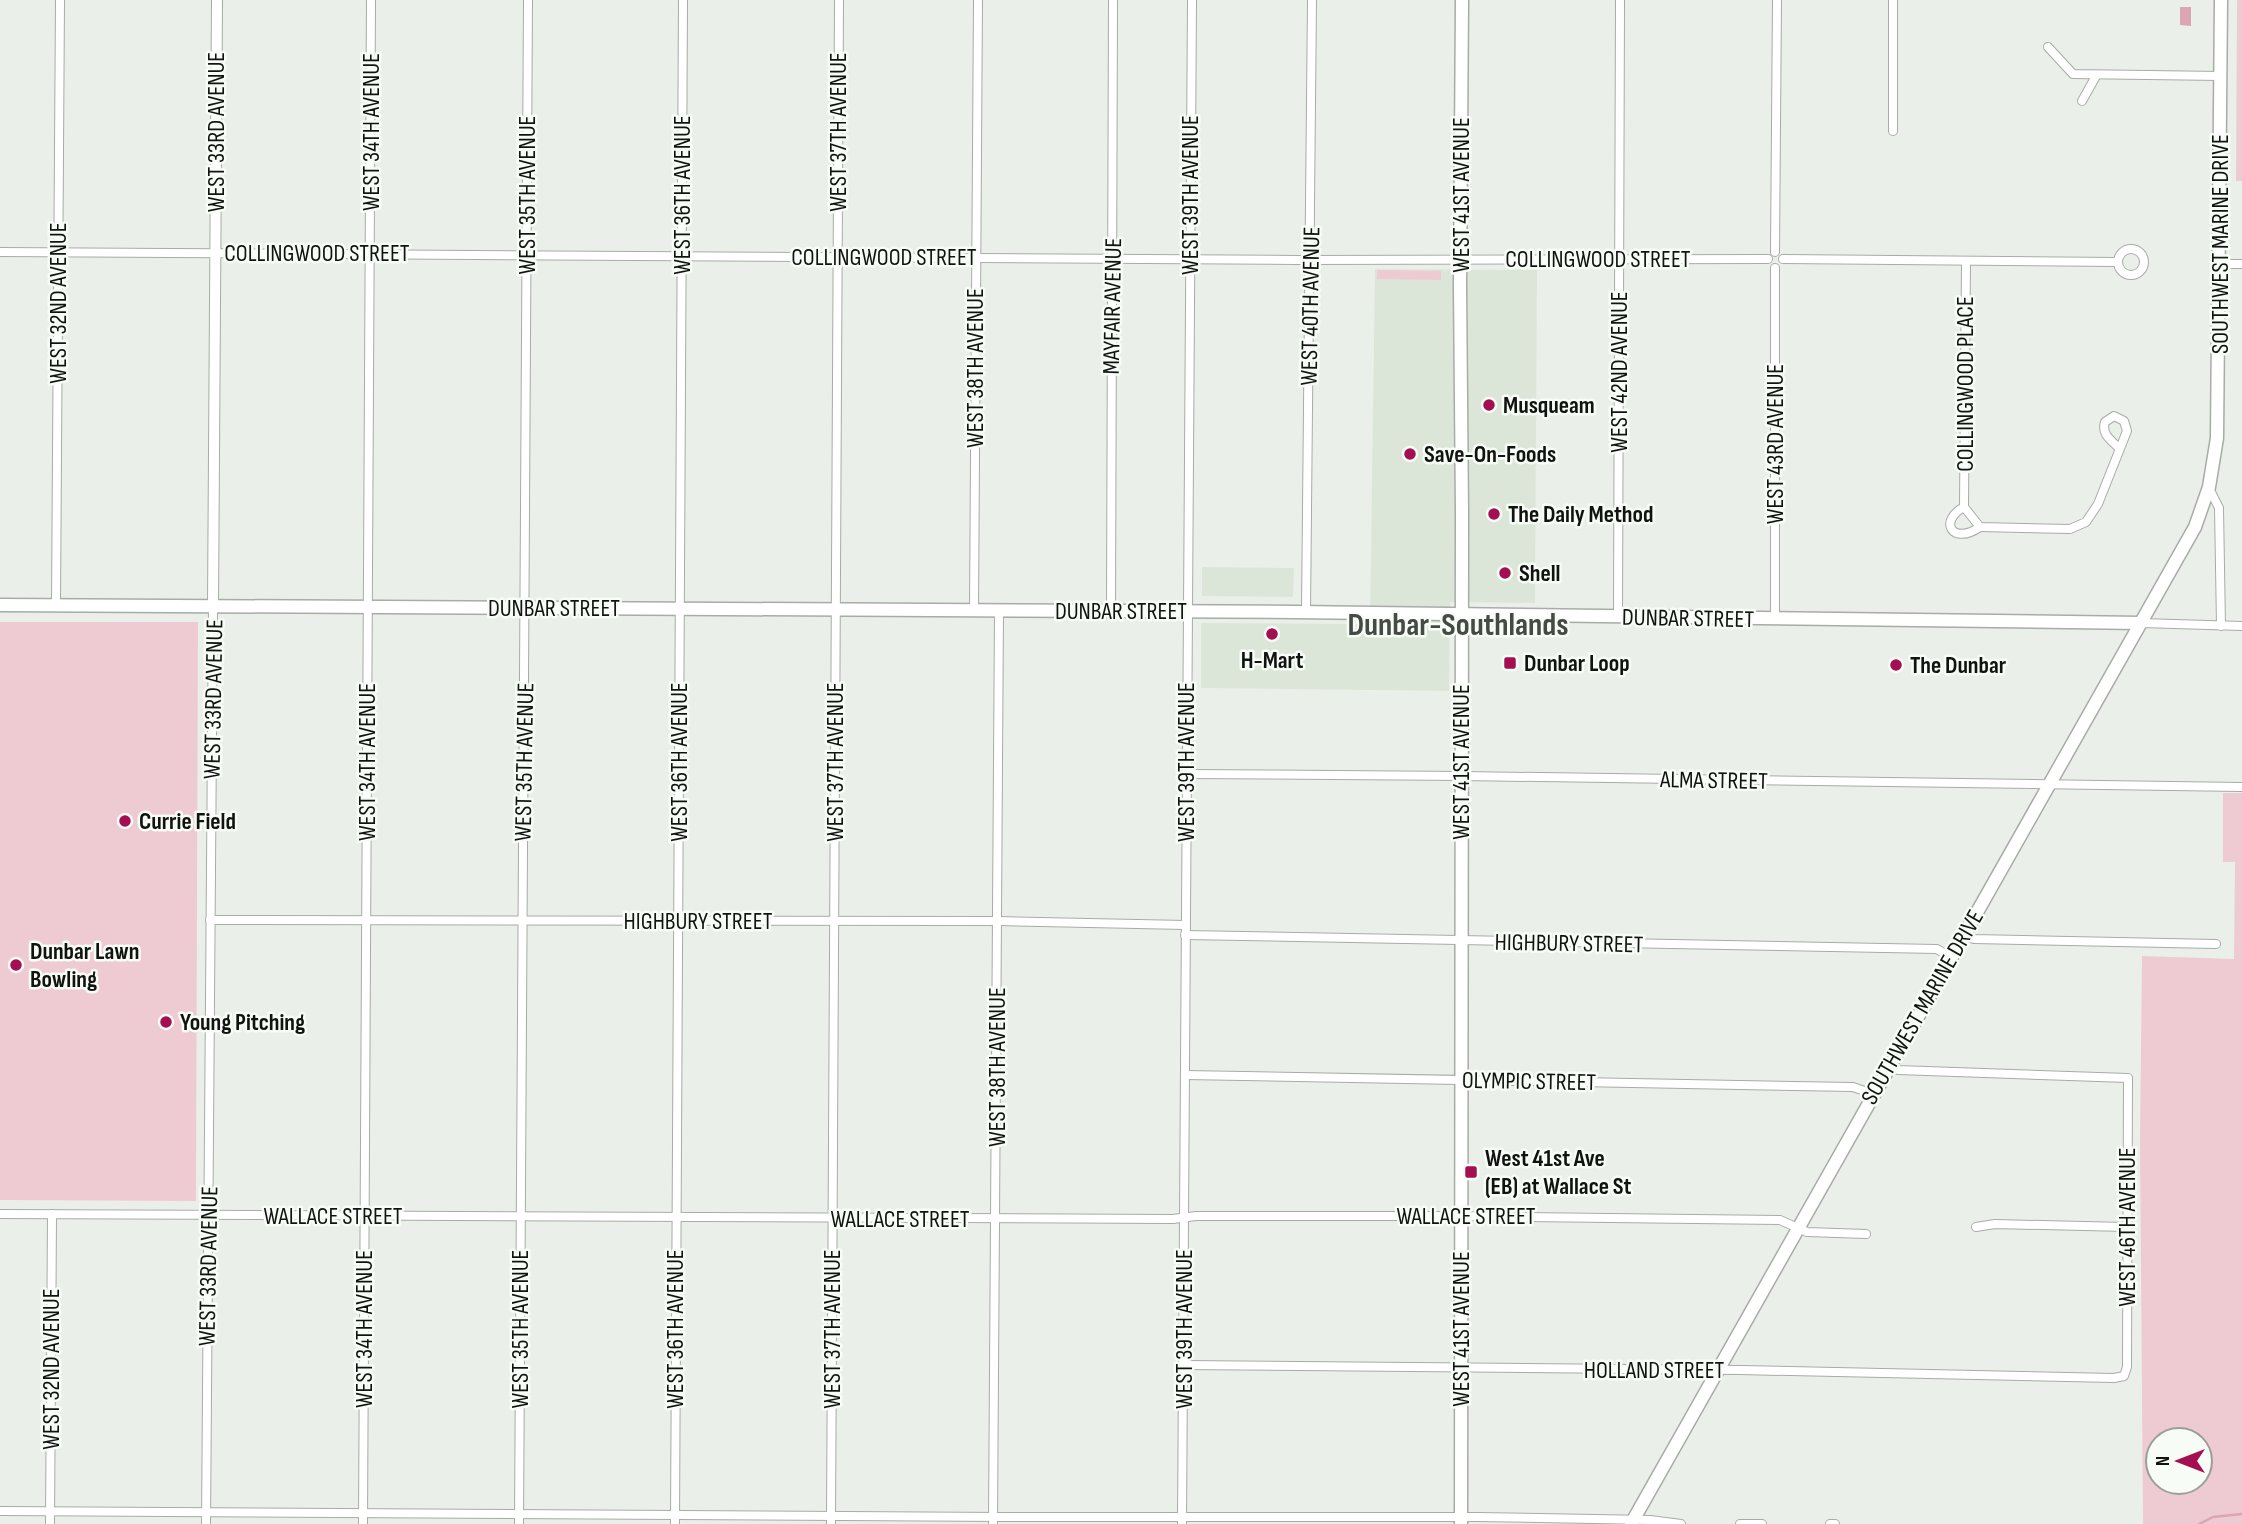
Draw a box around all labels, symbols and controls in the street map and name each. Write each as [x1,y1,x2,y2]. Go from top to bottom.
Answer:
street label: WEST 33RD AVENUE [202,52,231,212]
street label: WEST 37TH AVENUE [824,52,853,212]
street label: WEST 34TH AVENUE [357,53,386,211]
street label: WEST 36TH AVENUE [668,115,697,275]
street label: WEST 39TH AVENUE [1176,115,1205,275]
street label: WEST 35TH AVENUE [513,116,542,274]
street label: WEST 41ST AVENUE [1447,117,1476,273]
street label: SOUTHWEST MARINE DRIVE [2206,134,2235,354]
street label: WEST 32ND AVENUE [44,222,73,384]
street label: WEST 40TH AVENUE [1295,226,1326,386]
street label: MAYFAIR AVENUE [1097,237,1128,375]
street label: COLLINGWOOD STREET [224,239,410,268]
street label: COLLINGWOOD STREET [791,243,977,272]
street label: COLLINGWOOD STREET [1505,245,1691,274]
street label: WEST 38TH AVENUE [961,288,990,448]
street label: WEST 42ND AVENUE [1605,291,1634,453]
street label: COLLINGWOOD PLACE [1951,296,1980,472]
street label: WEST 43RD AVENUE [1761,364,1790,524]
place label: Musqueam [1503,391,1595,420]
marker: Musqueam [1481,397,1497,413]
place label: Save-On-Foods [1424,440,1556,469]
marker: Save-On-Foods [1402,446,1418,462]
place label: The Daily Method [1508,500,1653,529]
marker: The Daily Method [1486,506,1502,522]
place label: Shell [1519,559,1561,588]
marker: Shell [1497,565,1513,581]
street label: DUNBAR STREET [488,594,620,623]
street label: DUNBAR STREET [1055,597,1187,626]
street label: DUNBAR STREET [1622,603,1755,634]
district label: Dunbar-Southlands [1348,606,1568,645]
street label: WEST 33RD AVENUE [198,619,229,779]
marker: H-Mart [1264,626,1280,642]
place label: H-Mart [1241,646,1303,675]
place label: Dunbar Loop [1524,649,1630,678]
place label: The Dunbar [1910,651,2007,680]
marker: Dunbar Loop [1502,655,1518,671]
marker: The Dunbar [1888,657,1904,673]
street label: WEST 35TH AVENUE [509,682,540,842]
street label: WEST 36TH AVENUE [665,682,694,842]
street label: WEST 37TH AVENUE [821,682,850,842]
street label: WEST 39TH AVENUE [1172,682,1201,842]
street label: WEST 34TH AVENUE [353,683,382,841]
street label: WEST 41ST AVENUE [1447,684,1476,840]
street label: ALMA STREET [1659,765,1768,796]
place label: Currie Field [139,807,236,836]
marker: Currie Field [117,813,133,829]
street label: SOUTHWEST MARINE DRIVE [1855,905,1990,1110]
street label: HIGHBURY STREET [624,907,773,936]
street label: HIGHBURY STREET [1494,928,1644,959]
place label: Dunbar Lawn Bowling [30,937,139,994]
marker: Dunbar Lawn Bowling [8,957,24,973]
street label: WEST 38TH AVENUE [983,987,1012,1147]
place label: Young Pitching [180,1008,305,1037]
marker: Young Pitching [158,1014,174,1030]
street label: OLYMPIC STREET [1462,1066,1597,1097]
place label: West 41st Ave (EB) at Wallace St [1485,1144,1632,1201]
street label: WEST 46TH AVENUE [2113,1147,2142,1307]
marker: West 41st Ave (EB) at Wallace St [1463,1164,1479,1180]
street label: WEST 33RD AVENUE [193,1186,224,1346]
street label: WALLACE STREET [263,1202,403,1231]
street label: WALLACE STREET [1396,1202,1536,1231]
street label: WALLACE STREET [830,1205,970,1234]
street label: WEST 36TH AVENUE [661,1249,690,1409]
street label: WEST 37TH AVENUE [818,1249,847,1409]
street label: WEST 39TH AVENUE [1170,1249,1199,1409]
street label: WEST 34TH AVENUE [350,1250,379,1408]
street label: WEST 35TH AVENUE [506,1250,535,1408]
street label: WEST 41ST AVENUE [1447,1251,1476,1407]
street label: WEST 32ND AVENUE [37,1288,66,1450]
street label: HOLLAND STREET [1584,1356,1725,1385]
north arrow [2144,1426,2214,1496]
text: N [2152,1456,2175,1466]

